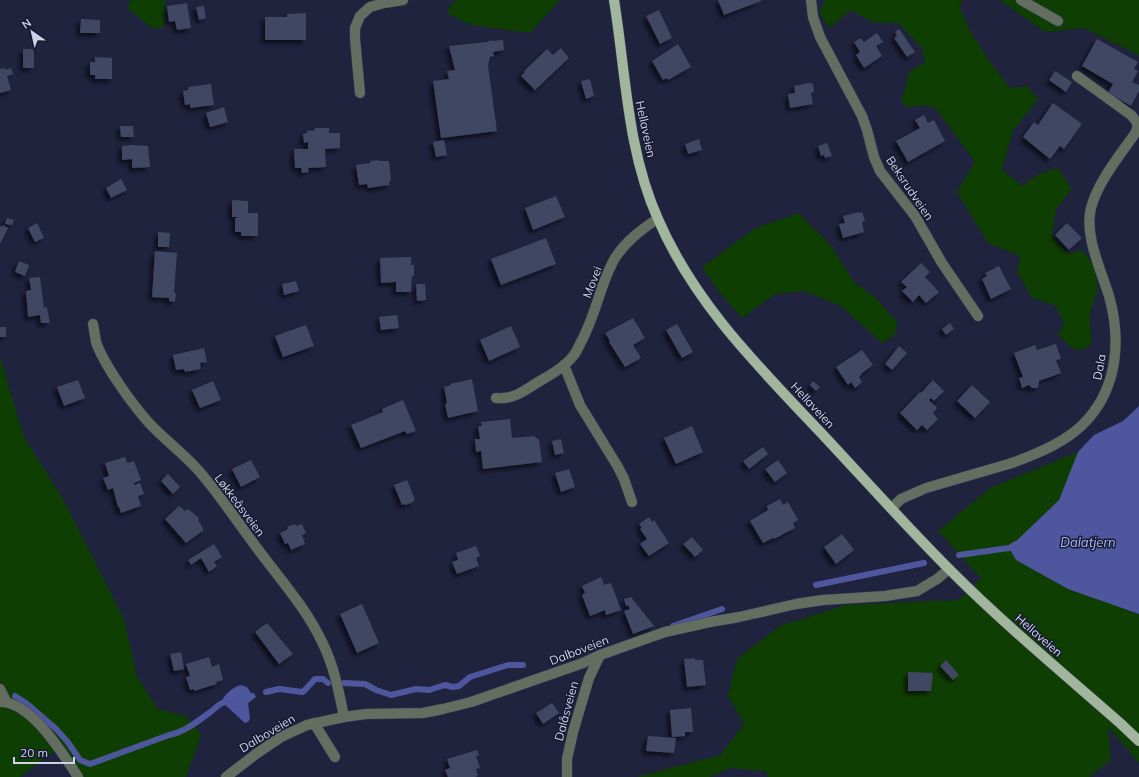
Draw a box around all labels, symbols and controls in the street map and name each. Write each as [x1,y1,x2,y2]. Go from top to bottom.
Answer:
north arrow [12,12,52,52]
text: N [19,16,34,32]
street label: Hellaveien [633,99,659,159]
street label: Beksrudveien [883,153,937,223]
street label: Movei [579,264,605,300]
street label: Dala [1089,353,1109,381]
street label: Hellaveien [788,379,838,431]
street label: Løkkeåsveien [212,471,268,539]
water label: Dalatjern [1060,534,1116,550]
street label: Hellaveien [1012,610,1066,660]
street label: Dalboveien [547,632,611,668]
street label: Dalåsveien [551,679,581,743]
street label: Dalboveien [236,711,298,755]
scale bar [14,739,74,765]
text: 20 m [20,745,48,760]

